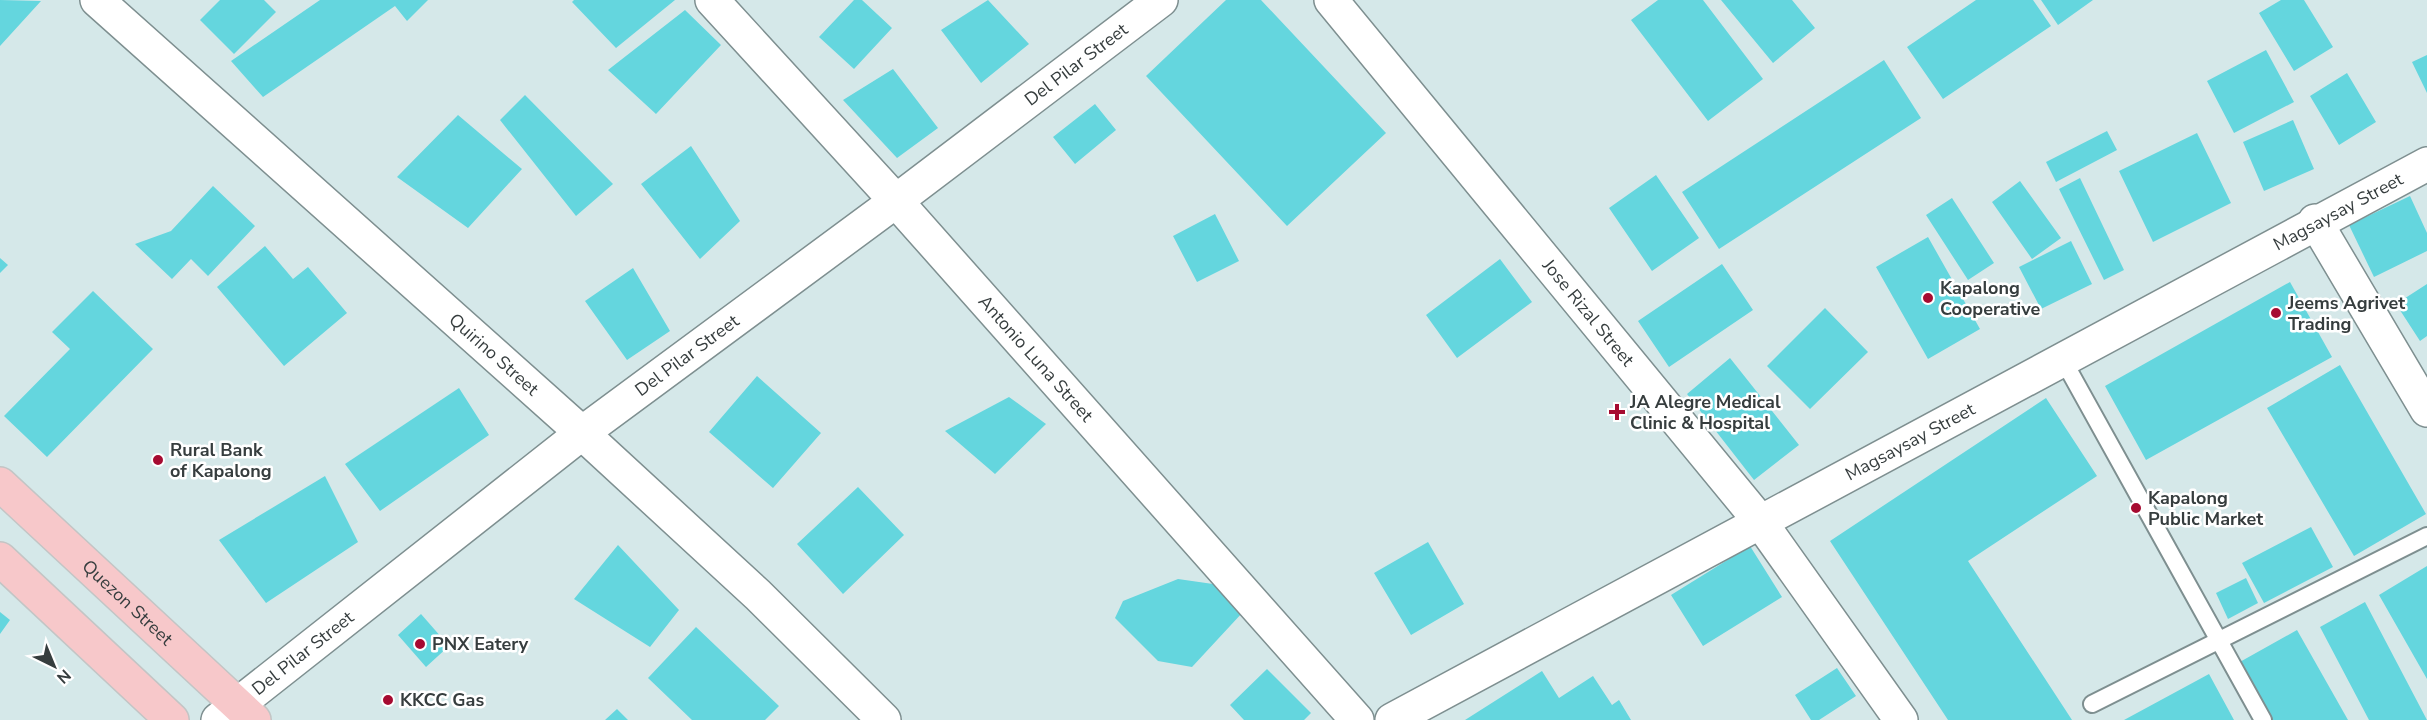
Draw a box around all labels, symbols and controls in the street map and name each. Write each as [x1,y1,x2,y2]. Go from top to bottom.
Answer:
street label: Del Pilar Street [1020,17,1133,111]
street label: Magsaysay Street [2269,167,2408,256]
street label: Jose Rizal Street [1537,253,1640,372]
place label: Kapalong Cooperative [1940,276,2041,321]
street label: Antonio Luna Street [973,290,1099,427]
marker: Kapalong Cooperative [1921,291,1935,305]
place label: Jeems Agrivet Trading [2287,291,2405,336]
marker: Jeems Agrivet Trading [2269,306,2283,320]
street label: Quirino Street [444,308,544,401]
street label: Del Pilar Street [630,309,744,402]
place label: JA Alegre Medical Clinic & Hospital [1629,390,1781,435]
street label: Magsaysay Street [1841,397,1980,486]
marker: JA Alegre Medical Clinic & Hospital [1608,403,1626,421]
place label: Rural Bank of Kapalong [170,438,272,483]
marker: Rural Bank of Kapalong [151,453,165,467]
place label: Kapalong Public Market [2148,486,2263,531]
marker: Kapalong Public Market [2129,501,2143,515]
street label: Quezon Street [77,554,179,651]
street label: Del Pilar Street [247,605,359,701]
place label: PNX Eatery [432,632,529,656]
north arrow [24,636,84,696]
marker: PNX Eatery [413,637,427,651]
text: N [52,664,75,688]
place label: KKCC Gas [400,688,484,712]
marker: KKCC Gas [381,693,395,707]

